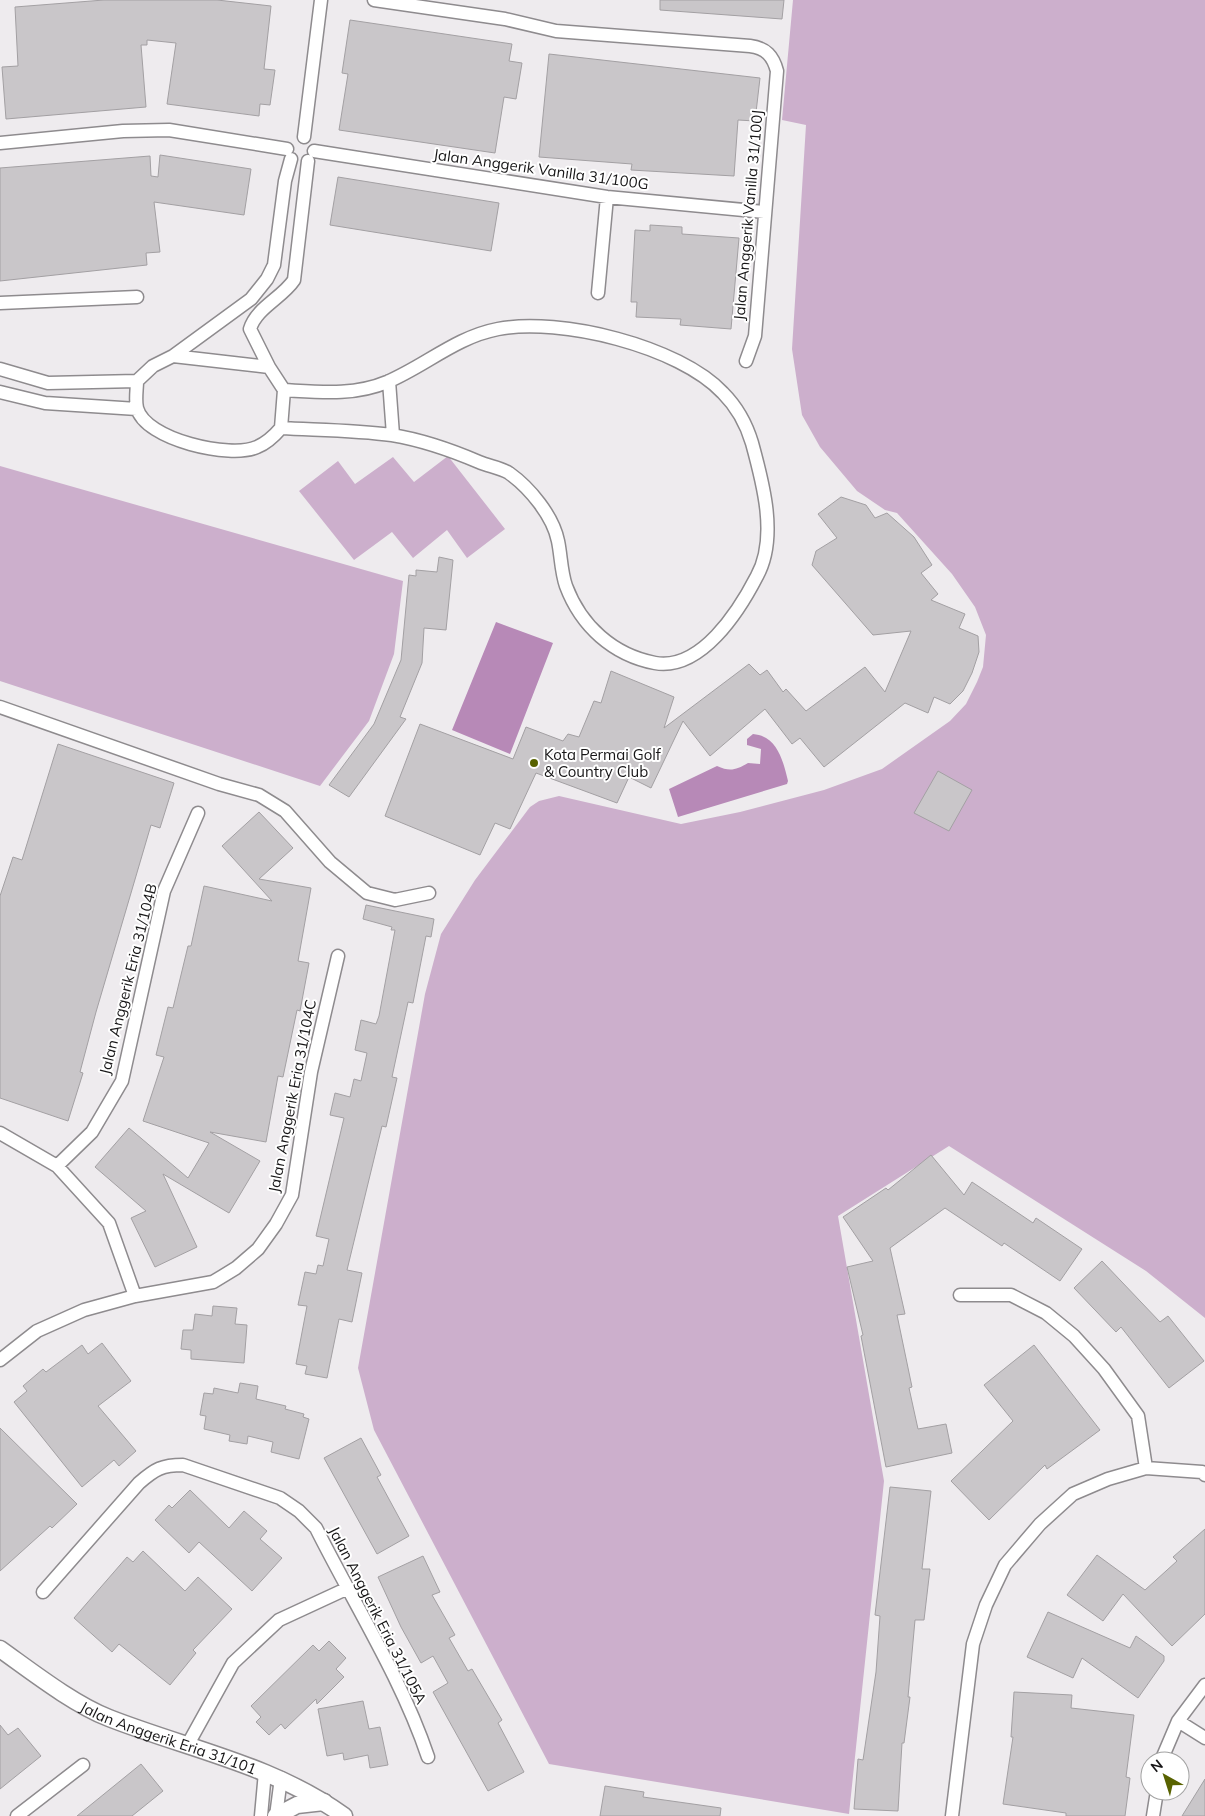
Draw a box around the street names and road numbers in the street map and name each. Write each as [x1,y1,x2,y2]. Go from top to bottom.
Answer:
street label: Jalan Anggerik Vanilla 31/100J [729,109,767,321]
street label: Jalan Anggerik Vanilla 31/100G [432,144,650,194]
street label: Jalan Anggerik Eria 31/104B [95,882,161,1076]
street label: Jalan Anggerik Eria 31/104C [264,998,320,1194]
street label: Jalan Anggerik Eria 31/105A [325,1523,431,1707]
street label: Jalan Anggerik Eria 31/101 [77,1696,260,1778]

